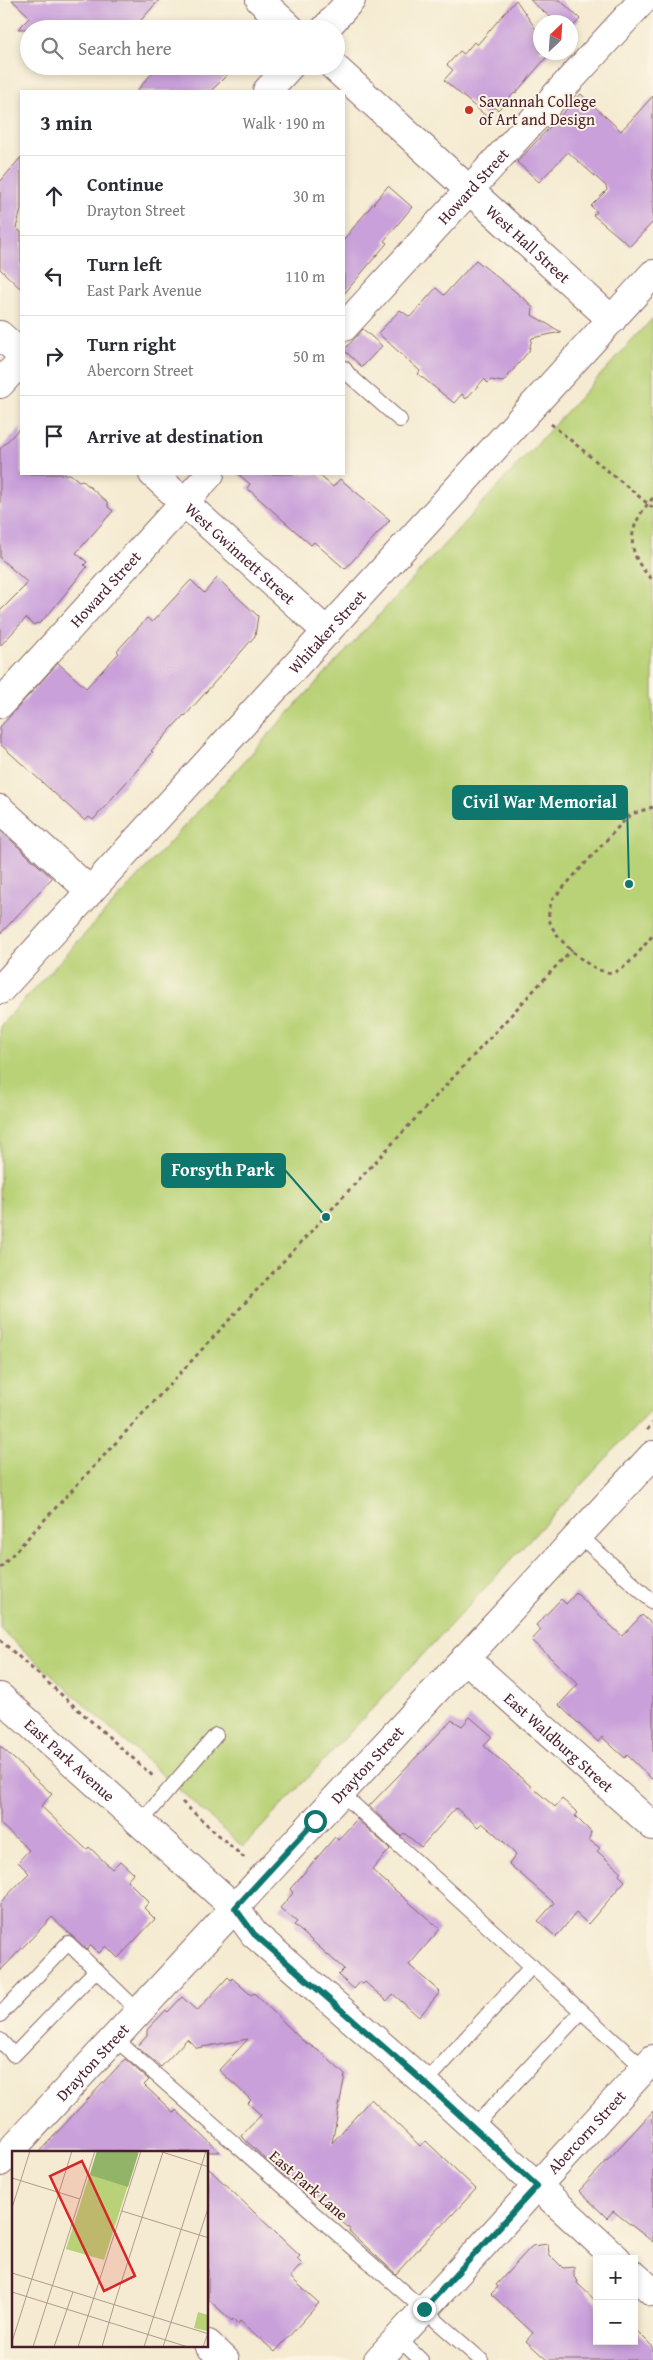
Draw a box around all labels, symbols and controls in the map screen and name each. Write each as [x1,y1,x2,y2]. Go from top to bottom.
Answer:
north arrow [533,15,578,60]
search box [20,20,345,75]
icon: search [38,34,66,62]
text: Search here [78,34,172,62]
place label: Savannah College of Art and Design [479,89,596,131]
marker: Savannah College of Art and Design [463,104,475,116]
text: 3 min [40,107,92,138]
text: Walk · 190 m [242,111,325,135]
street label: Howard Street [432,142,514,230]
text: Continue [87,170,164,198]
icon: ahead [40,182,68,210]
text: 30 m [293,184,325,208]
text: Drayton Street [87,198,185,222]
street label: West Hall Street [480,199,576,289]
text: Turn left [87,250,162,278]
icon: left [40,262,68,290]
text: 110 m [285,264,325,288]
text: East Park Avenue [87,278,202,302]
text: Turn right [87,330,176,358]
icon: right [40,342,68,370]
text: 50 m [293,344,325,368]
text: Abercorn Street [87,358,194,382]
icon: arrive [40,422,68,450]
text: Arrive at destination [87,422,263,450]
street label: West Gwinnett Street [180,497,301,610]
street label: Howard Street [64,545,147,632]
street label: Whitaker Street [282,584,372,679]
callout: Civil War Memorial [453,786,627,819]
text: Civil War Memorial [463,788,617,815]
callout: Forsyth Park [162,1154,285,1187]
text: Forsyth Park [171,1156,275,1183]
street label: East Waldburg Street [499,1686,620,1798]
street label: East Park Avenue [19,1713,121,1807]
street label: Drayton Street [325,1720,410,1809]
route start [304,1810,327,1833]
street label: Drayton Street [50,2018,135,2106]
street label: Abercorn Street [542,2084,632,2179]
street label: East Park Lane [264,2144,354,2226]
inset map [12,2151,209,2348]
map controls [593,2255,638,2345]
button: + [593,2255,638,2300]
route end [413,2298,436,2321]
button: − [593,2300,638,2345]

